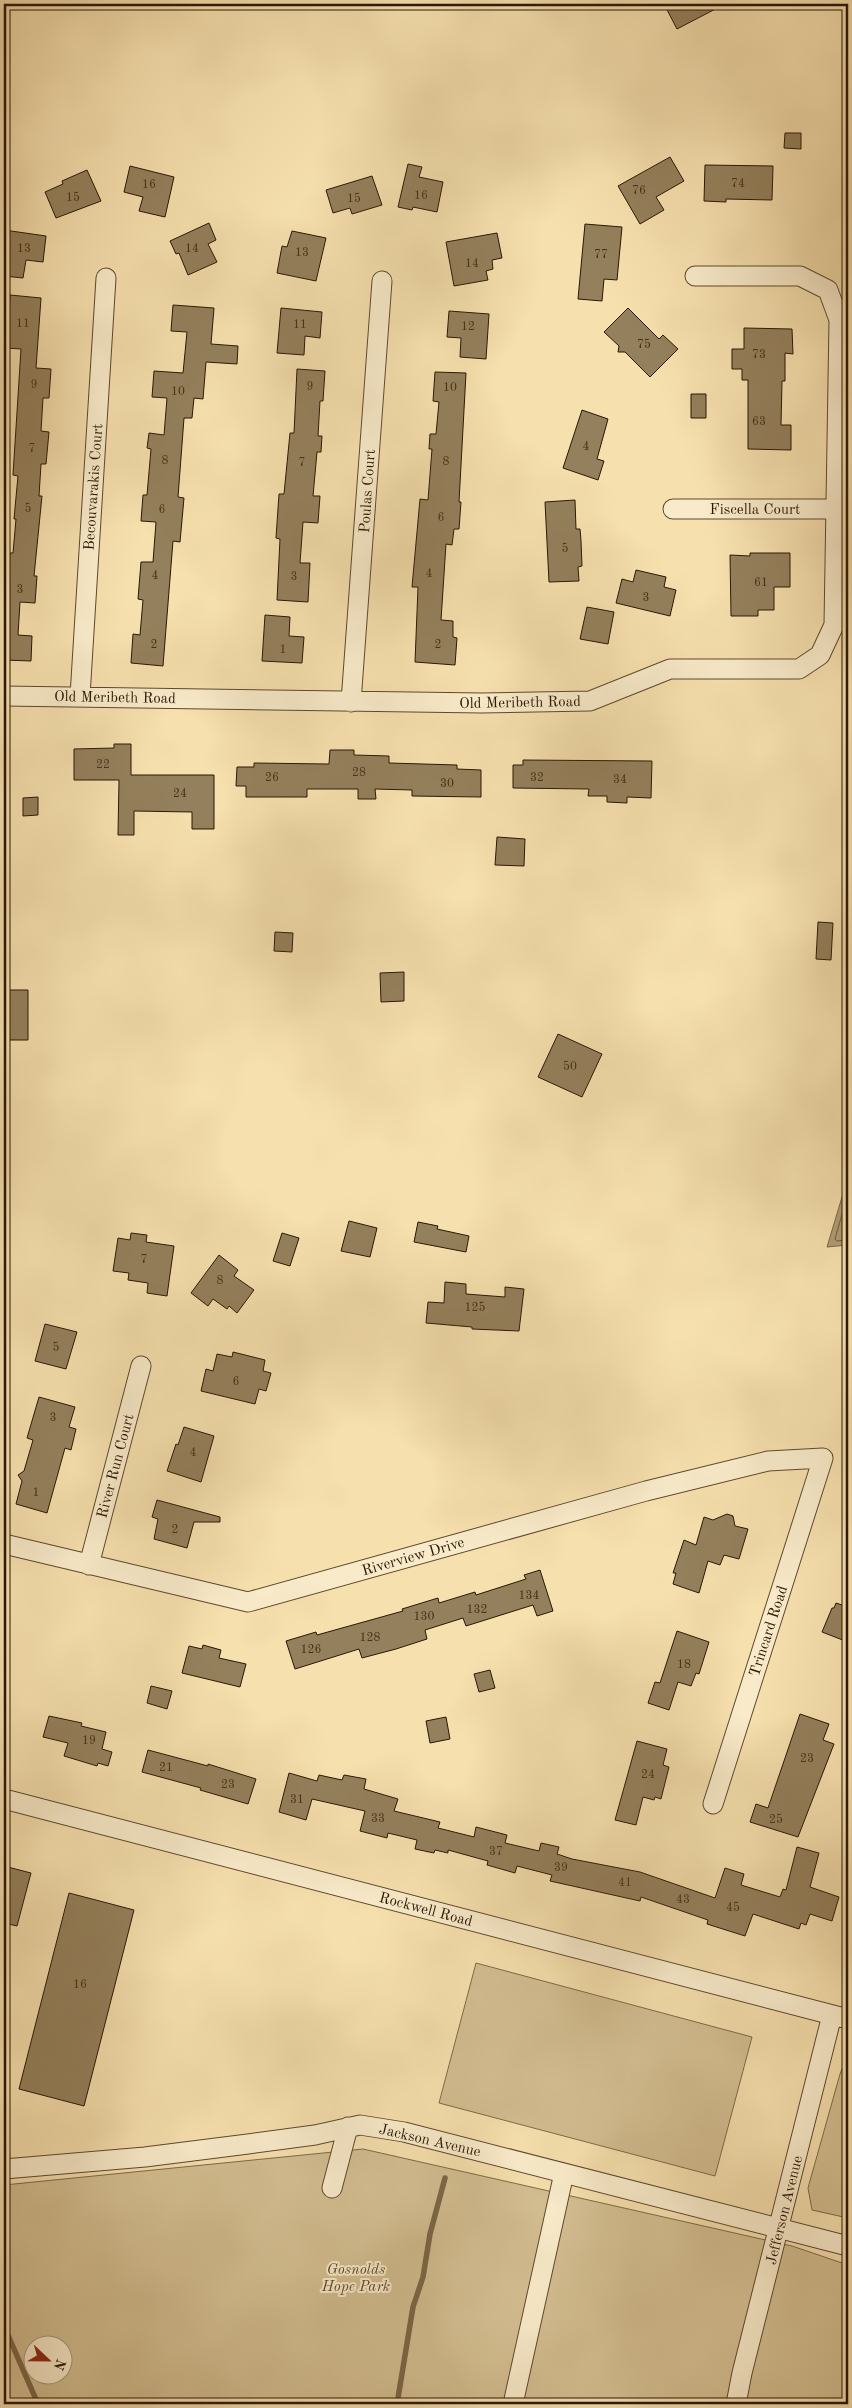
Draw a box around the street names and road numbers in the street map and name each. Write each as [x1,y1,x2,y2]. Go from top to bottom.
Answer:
street label: Becouvarakis Court [83,423,106,551]
street label: Poulas Court [358,449,379,534]
street label: Fiscella Court [710,503,800,518]
street label: Old Meribeth Road [54,690,176,707]
street label: Old Meribeth Road [459,695,581,712]
street label: River Run Court [95,1413,138,1520]
street label: Riverview Drive [360,1536,466,1579]
street label: Trincard Road [748,1584,791,1679]
street label: Rockwell Road [377,1891,474,1930]
street label: Jackson Avenue [377,2122,482,2160]
street label: Jefferson Avenue [765,2154,806,2266]

